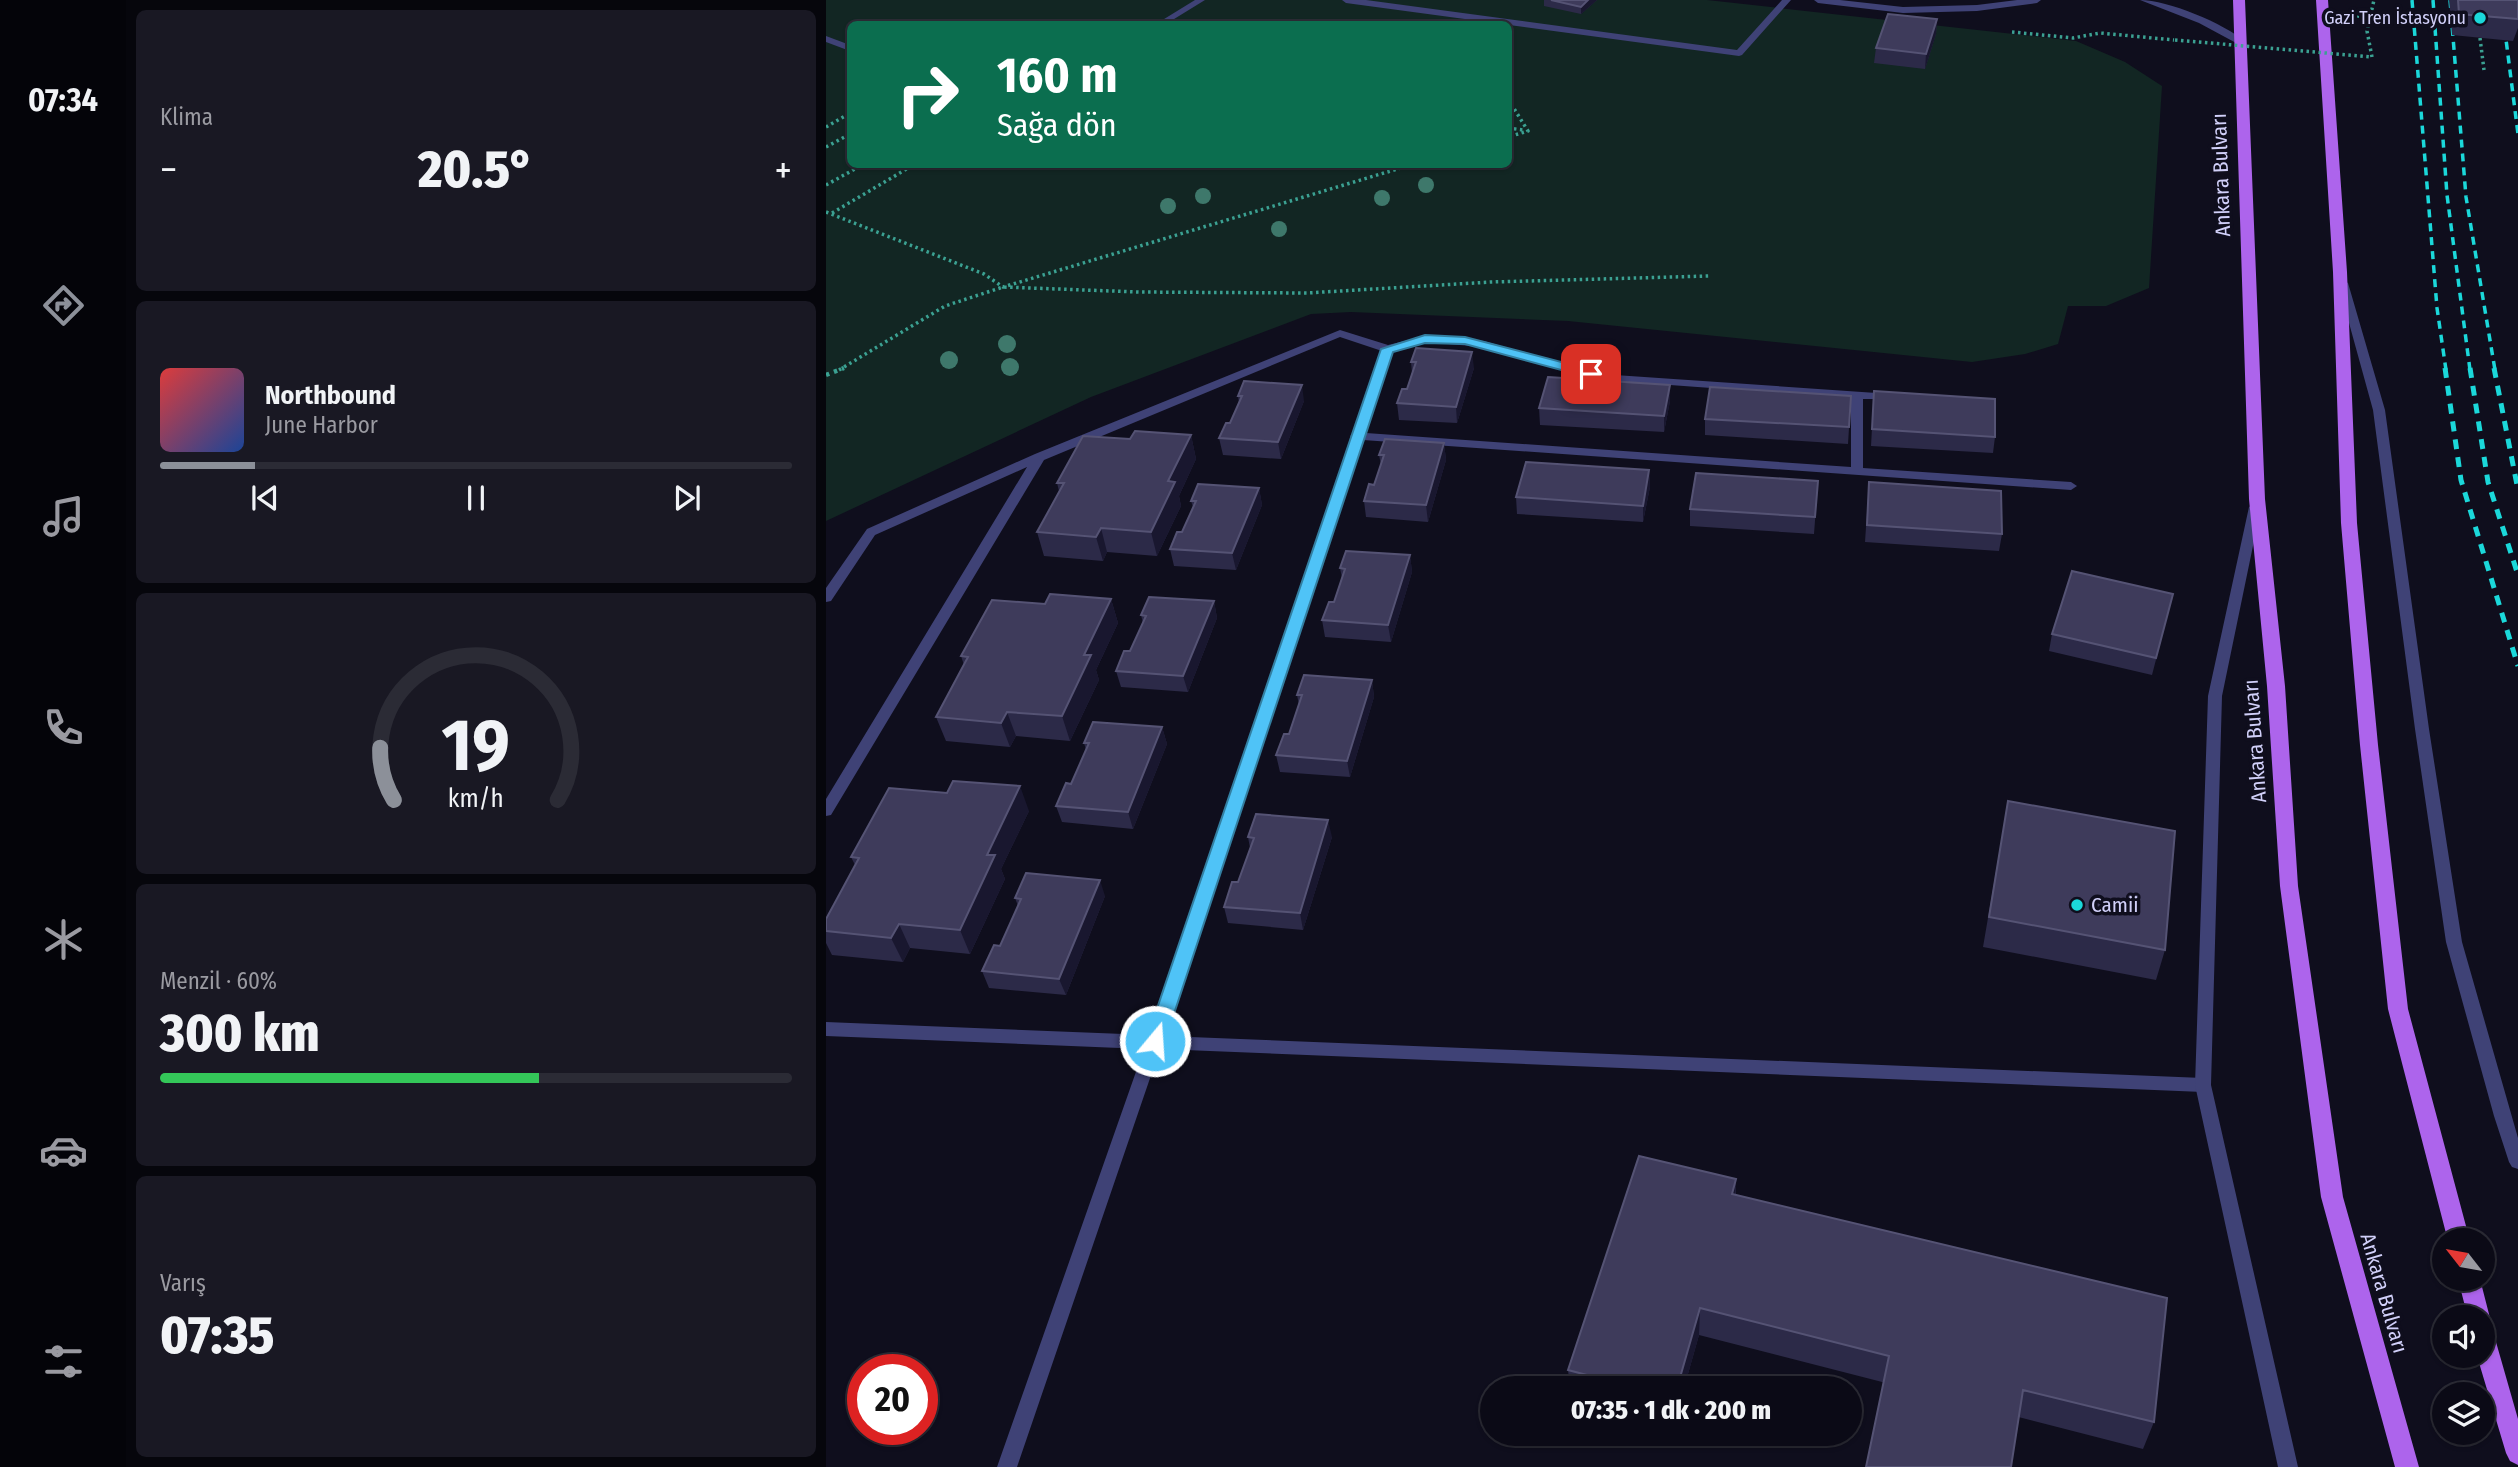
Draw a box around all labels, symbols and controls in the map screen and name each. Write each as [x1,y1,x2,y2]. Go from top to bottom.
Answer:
place label: Gazi Tren İstasyonu [2324,7,2466,29]
marker: Gazi Tren İstasyonu [2472,10,2488,26]
text: 160 m [997,46,1118,105]
icon: right [882,49,973,140]
text: 07:34 [28,81,98,119]
text: Klima [160,103,213,131]
text: Sağa dön [997,106,1117,144]
street label: Ankara Bulvarı [2206,113,2236,237]
text: 20.5° [418,138,534,201]
text: − [160,147,177,193]
text: + [775,147,792,193]
icon: directions [39,281,88,330]
pin [1561,344,1621,404]
icon: arrive [1572,355,1610,393]
text: Northbound [265,380,396,411]
text: June Harbor [265,411,378,439]
icon: previous [246,479,284,517]
icon: pause [457,479,495,517]
icon: next [668,479,706,517]
icon: music [39,492,88,541]
street label: Ankara Bulvarı [2238,678,2272,804]
text: 19 [442,702,510,789]
icon: phone [39,703,88,752]
text: km/h [448,783,504,813]
place label: Camii [2091,892,2138,918]
marker: Camii [2069,897,2085,913]
icon: climate [39,915,88,964]
text: Menzil · 60% [160,967,277,995]
text: 300 km [160,1002,320,1065]
position arrow [1118,1004,1192,1078]
icon: car [39,1126,88,1175]
north arrow [2432,1228,2496,1292]
map controls [2432,1228,2495,1445]
street label: Ankara Bulvarı [2354,1230,2414,1356]
text: Varış [160,1269,206,1297]
text: 07:35 [160,1304,274,1367]
button: sound [2432,1305,2495,1368]
icon: filters [39,1337,88,1386]
speed limit sign: 20 [847,1354,938,1445]
button: layers [2432,1382,2495,1445]
text: 07:35 · 1 dk · 200 m [1571,1395,1771,1426]

